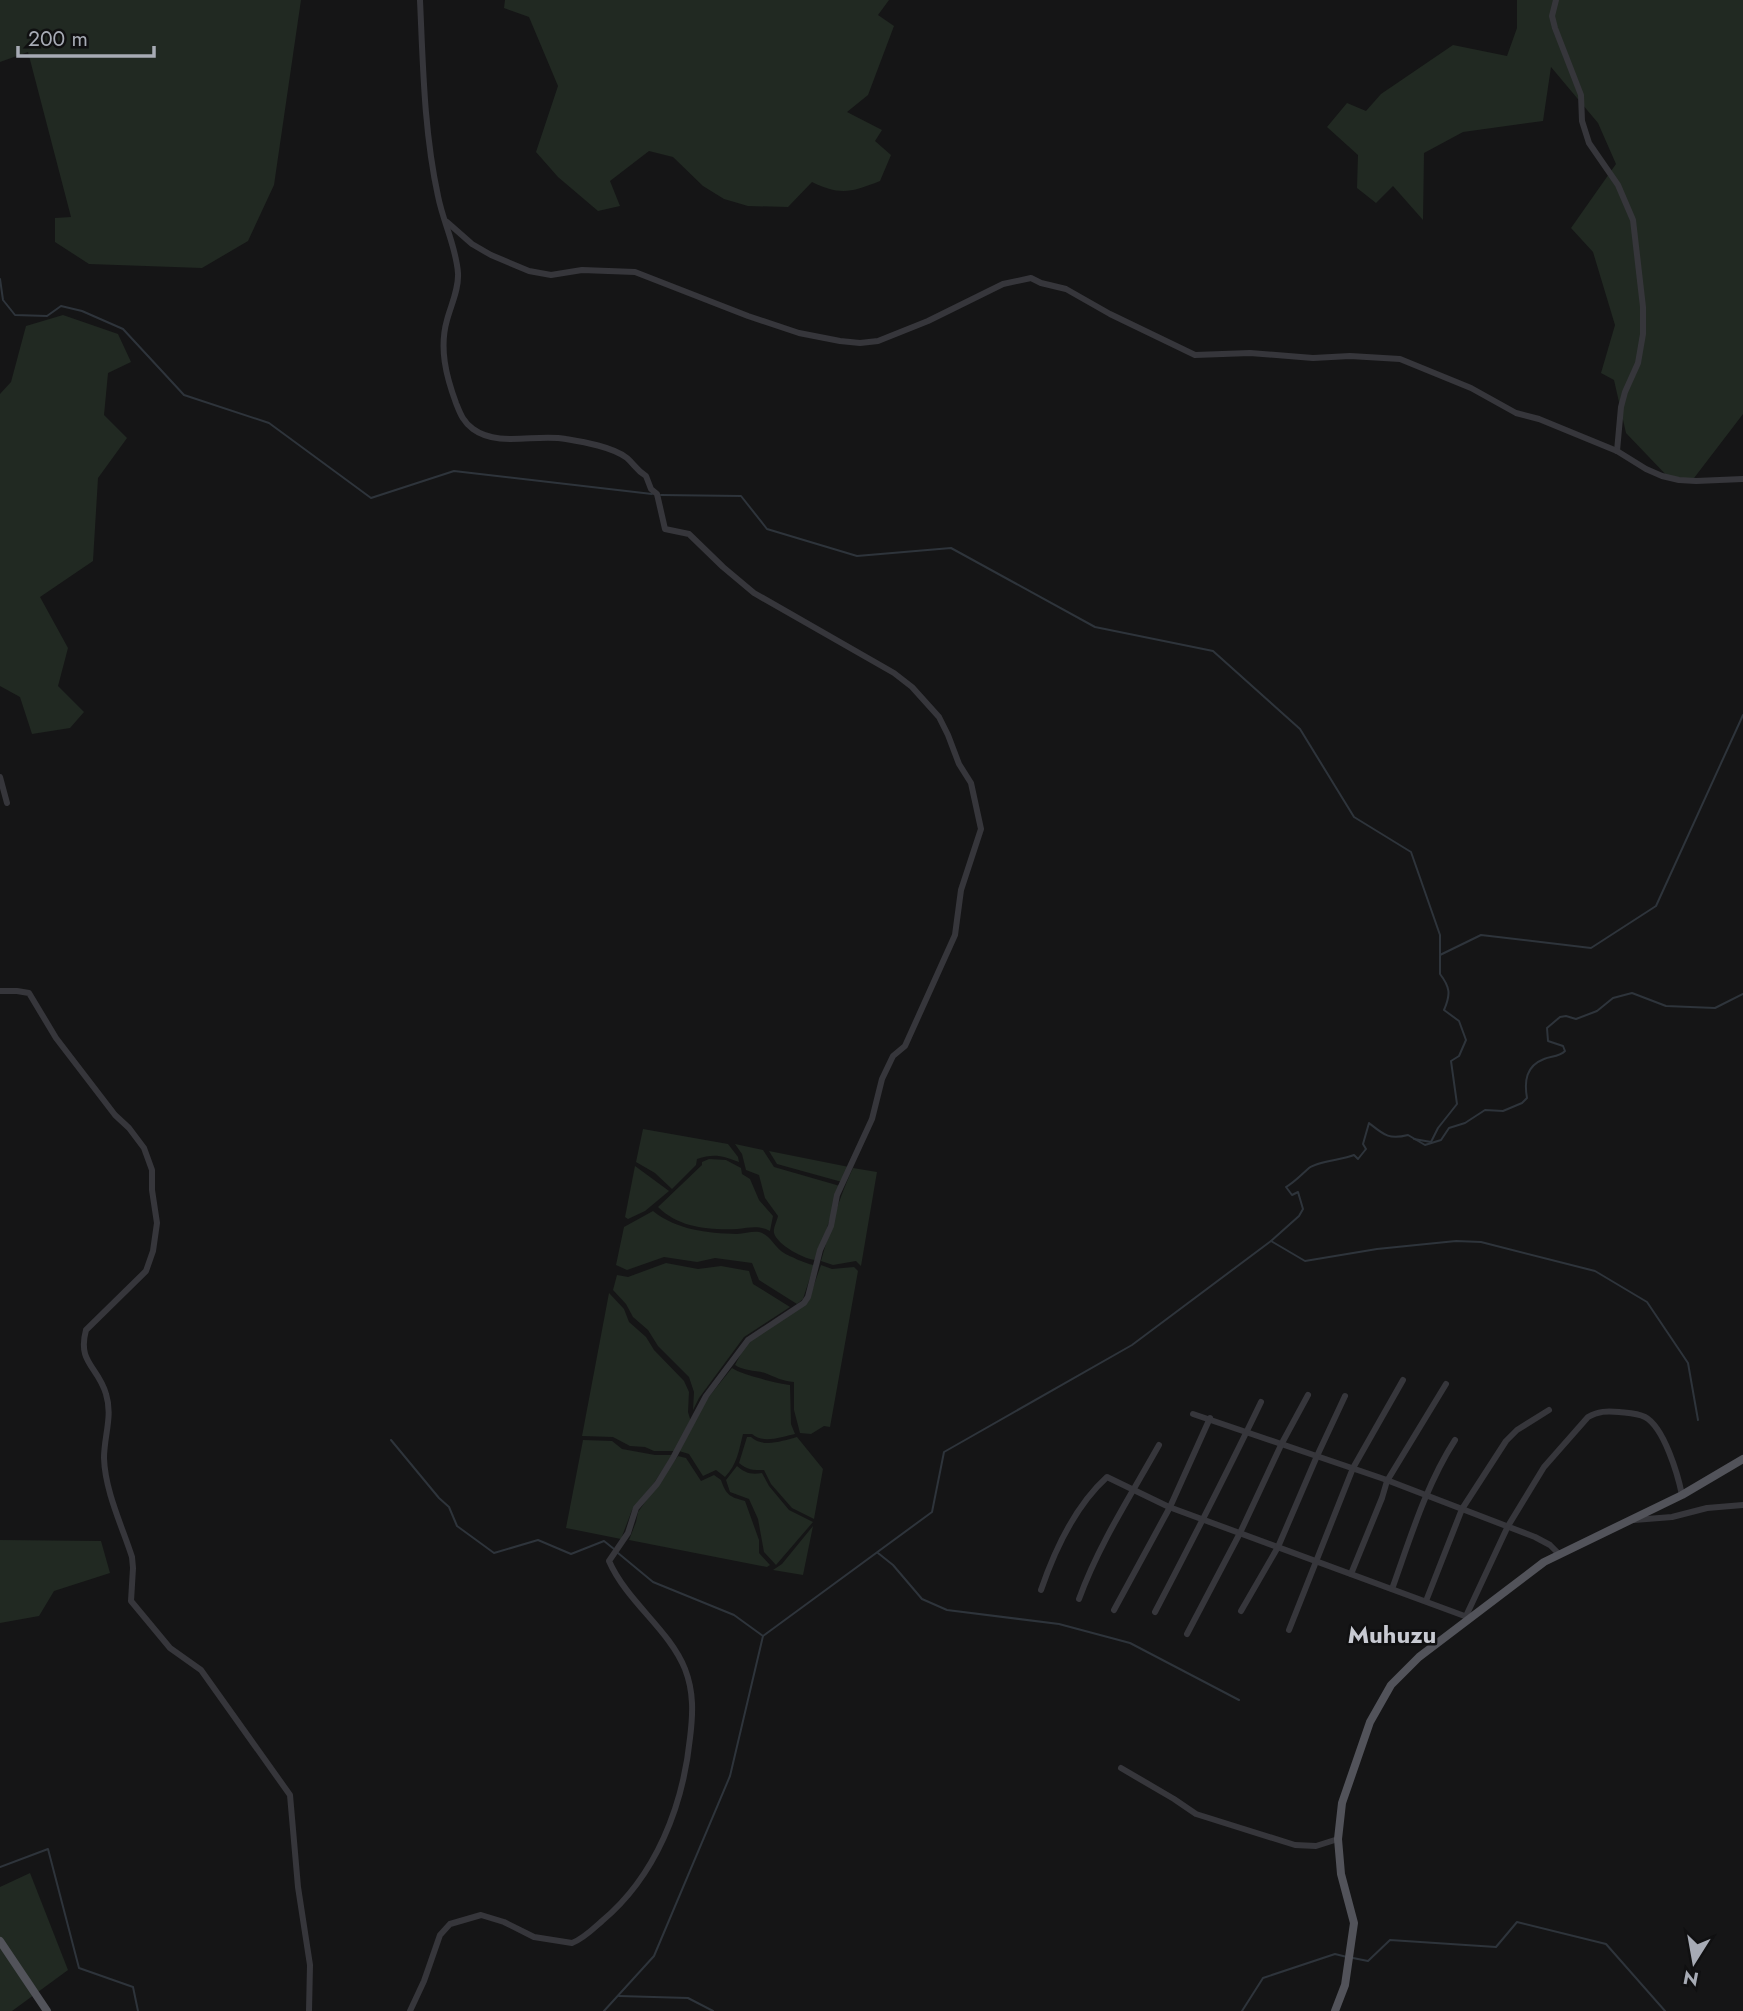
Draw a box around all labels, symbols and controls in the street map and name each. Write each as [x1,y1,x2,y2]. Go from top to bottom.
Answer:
scale bar [18,14,154,58]
text: 200 m [28,24,88,54]
district label: Muhuzu [1348,1617,1436,1652]
north arrow [1659,1927,1729,1997]
text: N [1681,1964,1701,1993]

